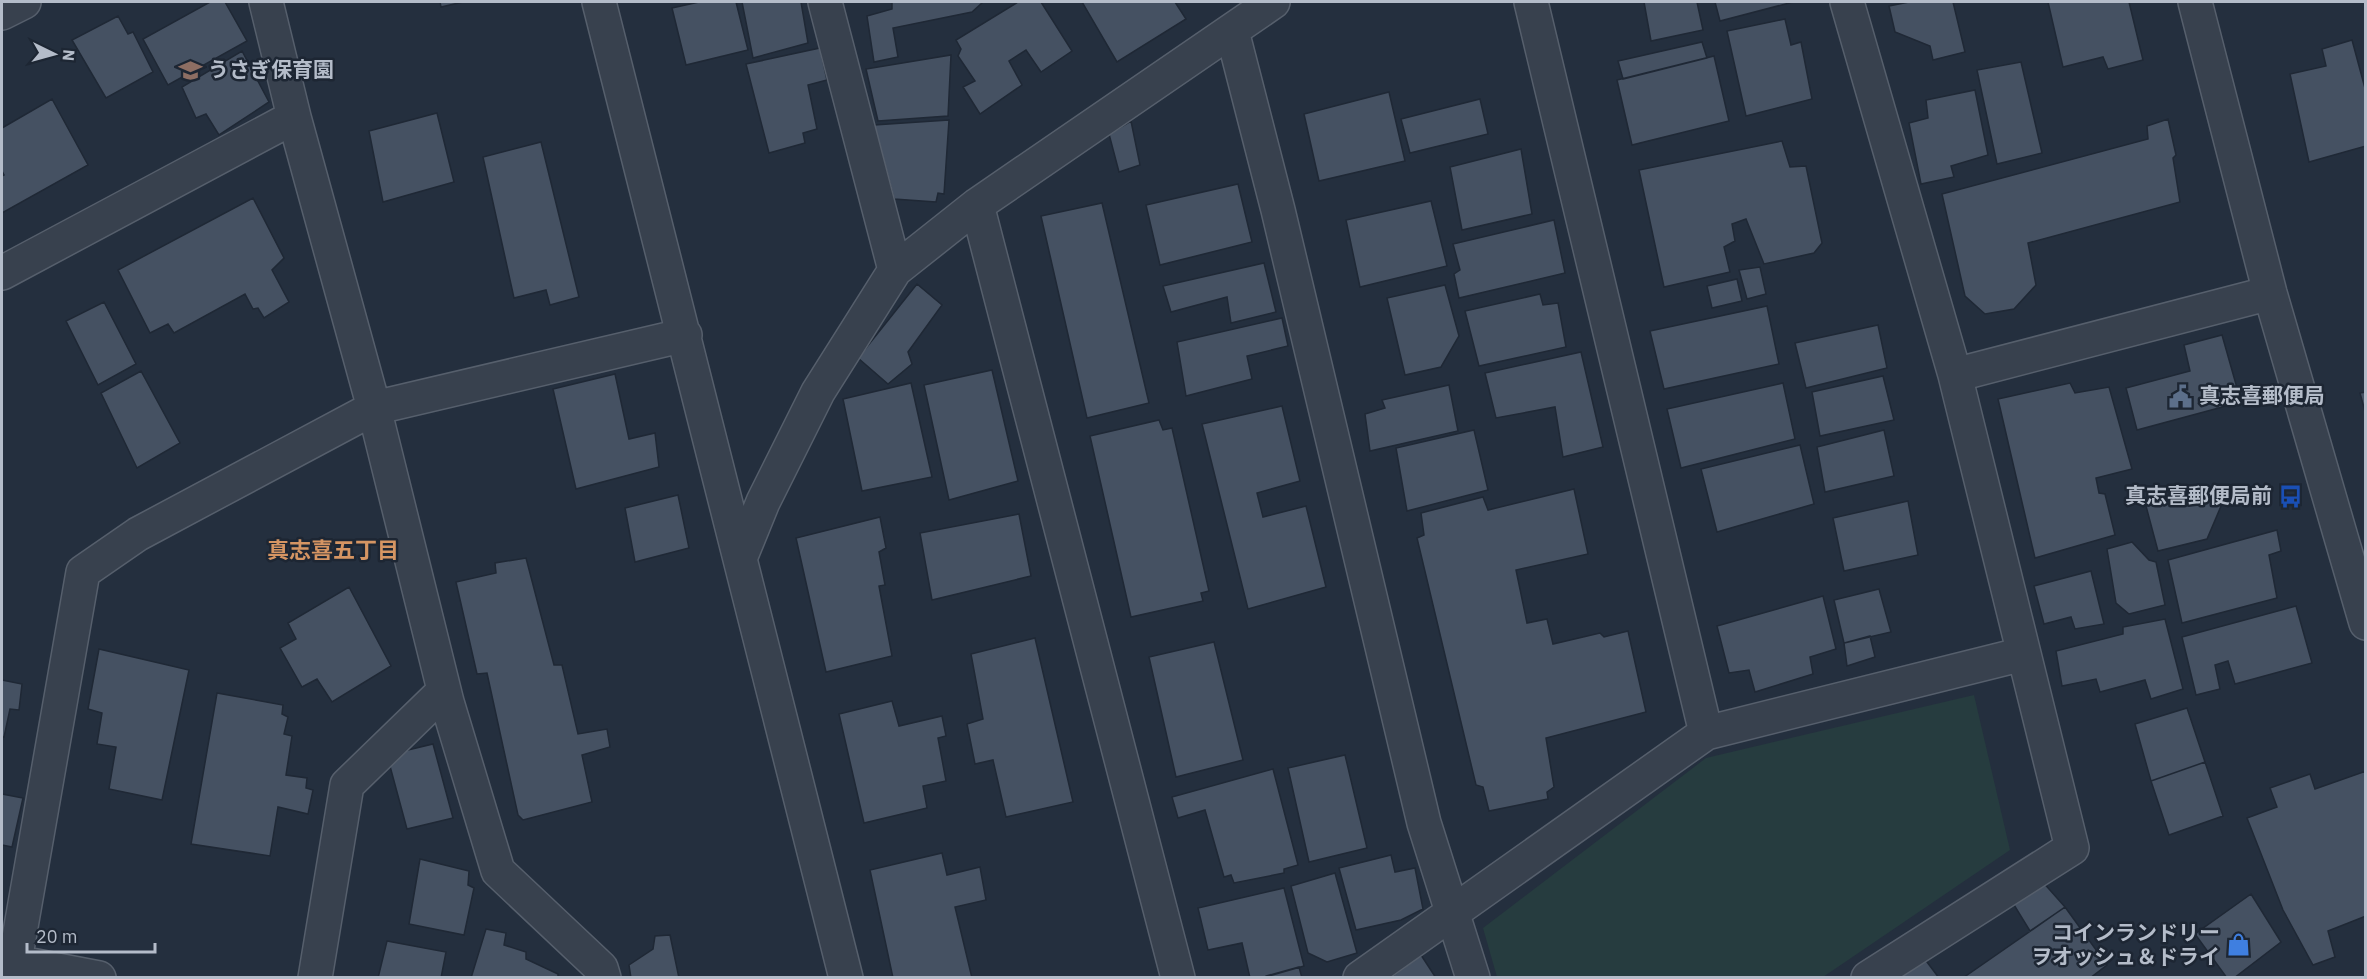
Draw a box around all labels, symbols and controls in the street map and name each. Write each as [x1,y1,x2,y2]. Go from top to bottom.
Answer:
north arrow [24,24,84,84]
text: N [58,49,79,62]
place label: うさぎ保育園 [208,55,334,83]
school or university icon: うさぎ保育園 [177,57,203,83]
place label: 真志喜郵便局 [2199,381,2325,409]
public building icon: 真志喜郵便局 [2168,383,2194,409]
place label: 真志喜郵便局前 [2125,481,2272,509]
bus stop icon: 真志喜郵便局前 [2277,483,2303,509]
district label: 真志喜五丁目 [267,535,399,564]
scale bar [27,916,154,954]
place label: コインランドリー ヲオッシュ＆ドライ [2031,918,2220,970]
text: 20 m [36,925,78,948]
shop icon: コインランドリー ヲオッシュ＆ドライ [2225,932,2251,958]

